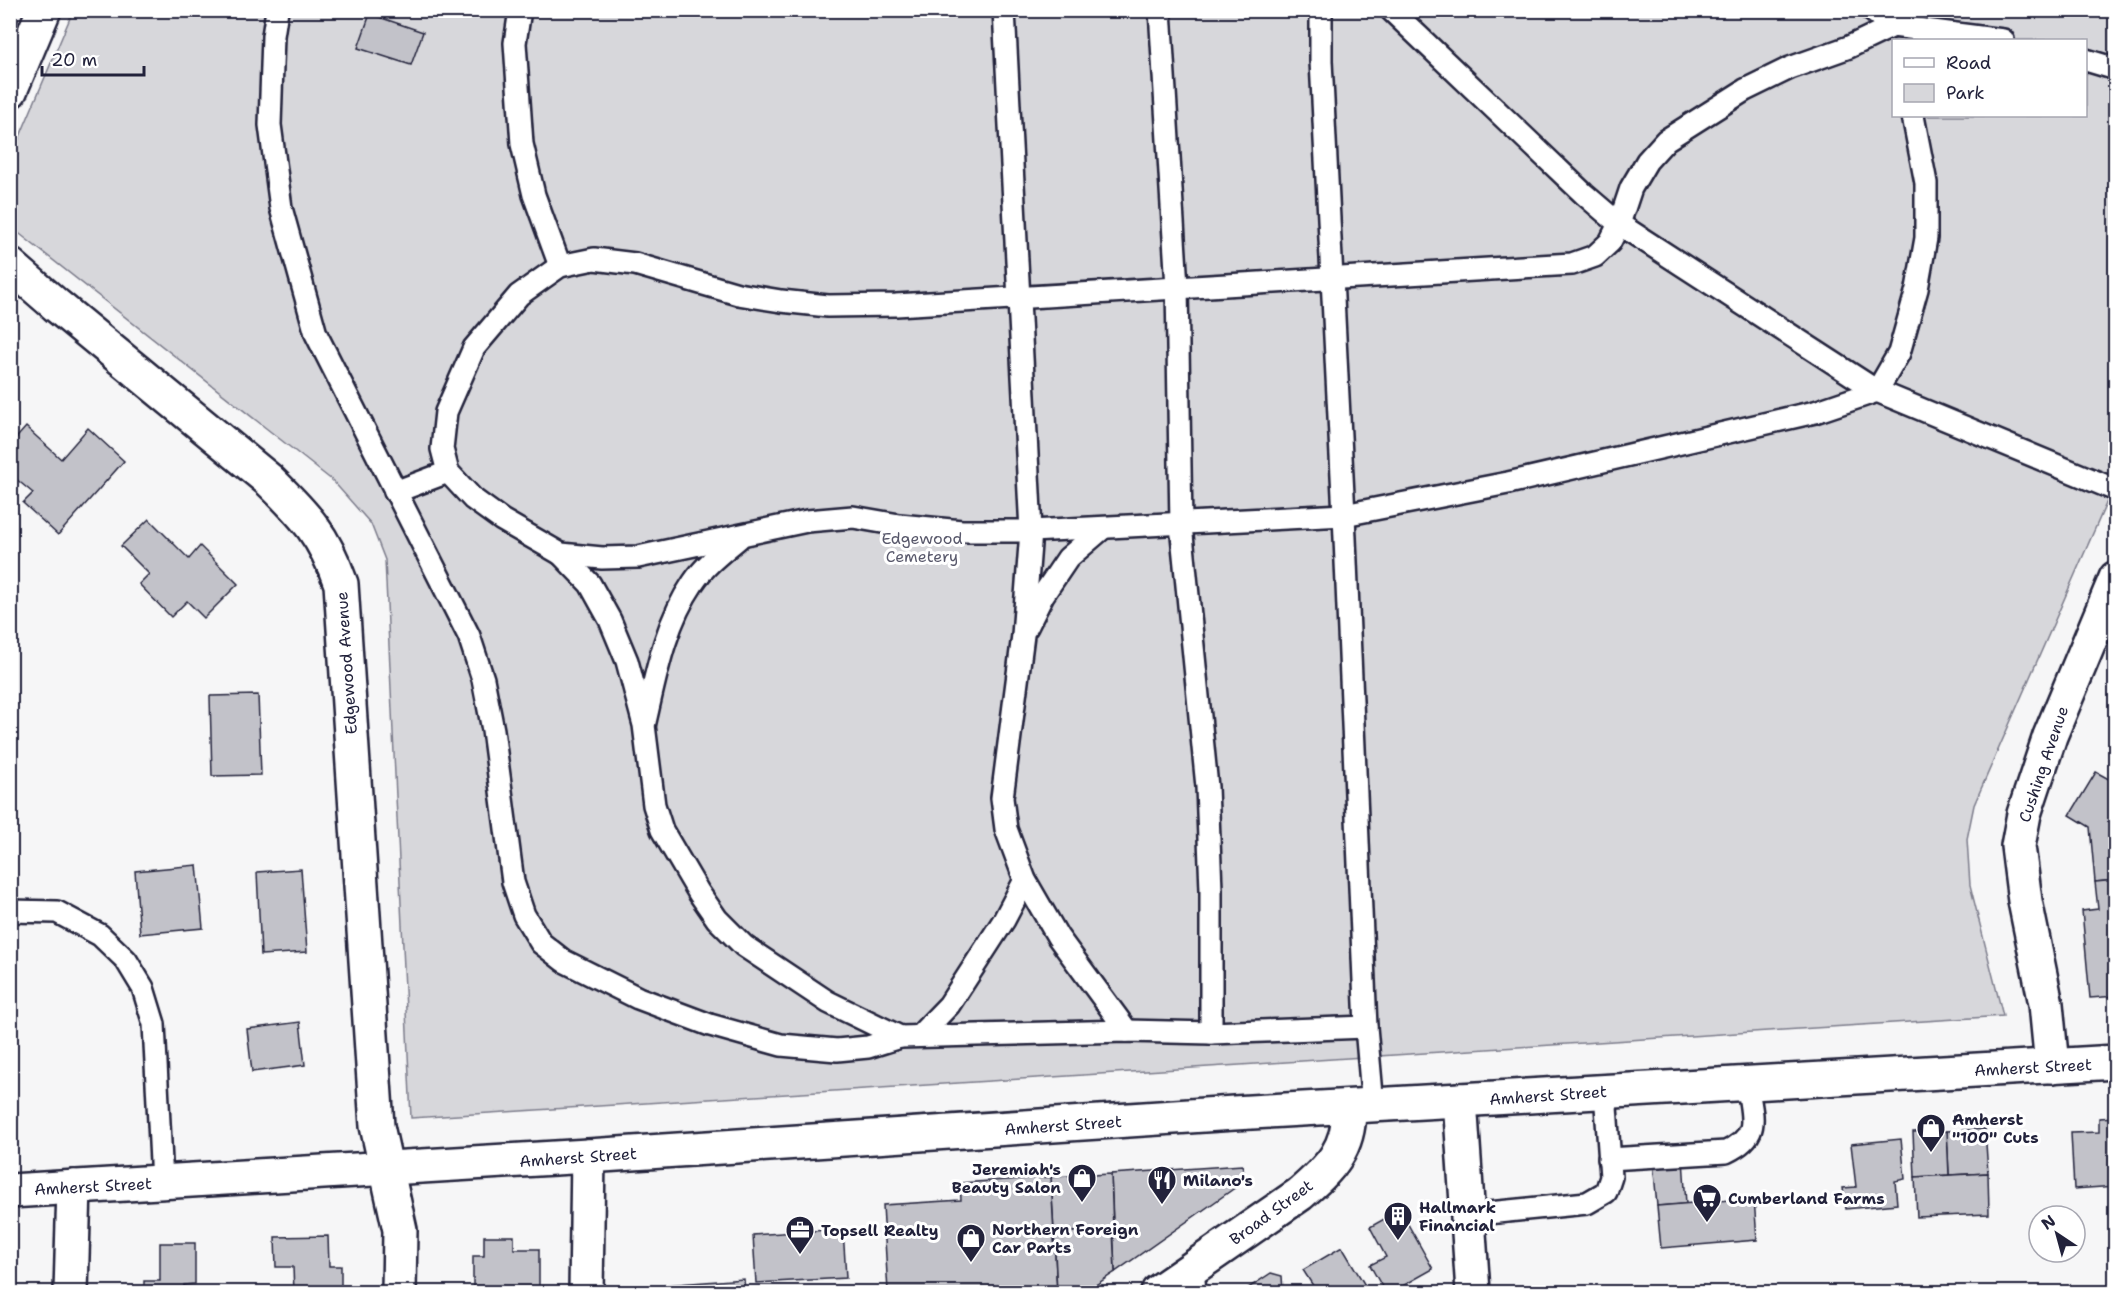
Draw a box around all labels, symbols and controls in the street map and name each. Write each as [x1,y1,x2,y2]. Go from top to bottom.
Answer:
scale bar [42,39,144,77]
legend [1892,39,2087,117]
text: 20 m [51,48,97,72]
text: Road [1946,51,1991,75]
text: Park [1946,81,1985,105]
park label: Edgewood Cemetery [881,528,963,567]
street label: Edgewood Avenue [331,591,362,735]
street label: Cushing Avenue [2014,703,2073,825]
street label: Amherst Street [1974,1054,2092,1081]
street label: Amherst Street [1489,1081,1608,1110]
place label: Amherst "100" Cuts [1952,1109,2039,1148]
street label: Amherst Street [1004,1111,1123,1140]
shop icon: Amherst "100" Cuts [1915,1112,1947,1154]
street label: Amherst Street [519,1143,638,1172]
place label: Jeremiah's Beauty Salon [952,1159,1061,1198]
shop icon: Jeremiah's Beauty Salon [1066,1162,1098,1204]
restaurant icon: Milano's [1146,1164,1178,1206]
place label: Milano's [1183,1170,1253,1191]
street label: Amherst Street [34,1173,152,1200]
street label: Broad Street [1225,1175,1317,1250]
supermarket icon: Cumberland Farms [1691,1182,1723,1224]
place label: Cumberland Farms [1728,1188,1885,1209]
place label: Hallmark Financial [1419,1197,1496,1236]
building icon: Hallmark Financial [1382,1200,1414,1242]
north arrow [2027,1204,2087,1264]
text: N [2037,1210,2060,1234]
office icon: Topsell Realty [784,1214,816,1256]
place label: Northern Foreign Car Parts [992,1219,1139,1258]
place label: Topsell Realty [821,1220,938,1241]
shop icon: Northern Foreign Car Parts [955,1222,987,1264]

